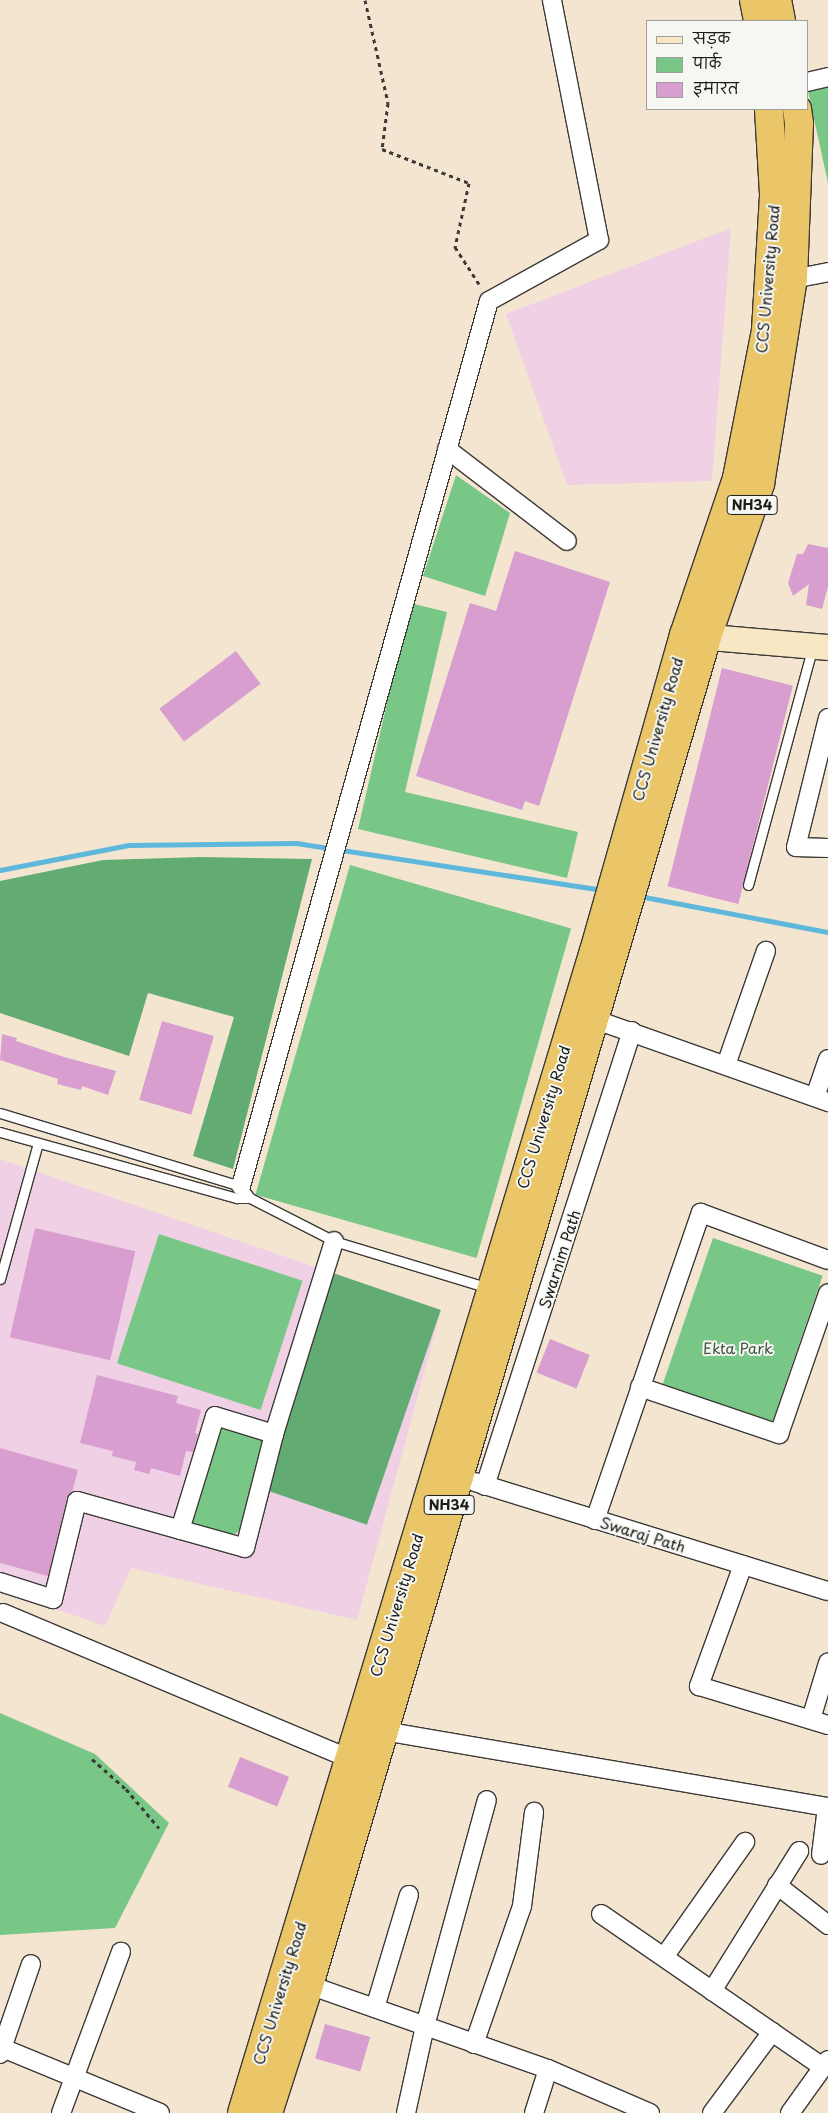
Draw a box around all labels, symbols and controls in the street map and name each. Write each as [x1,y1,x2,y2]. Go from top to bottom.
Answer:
legend [646,20,808,110]
text: सड़क [693,26,730,49]
text: पार्क [693,51,721,74]
text: इमारत [693,76,739,99]
street label: CCS University Road [752,204,782,354]
road number: NH34 [726,494,778,516]
street label: CCS University Road [628,655,686,803]
street label: CCS University Road [513,1043,573,1191]
street label: Swarnim Path [535,1208,583,1310]
park label: Ekta Park [702,1339,774,1357]
road number: NH34 [423,1494,475,1516]
street label: Swaraj Path [598,1512,688,1556]
street label: CCS University Road [366,1531,426,1679]
street label: CCS University Road [249,1919,309,2067]

